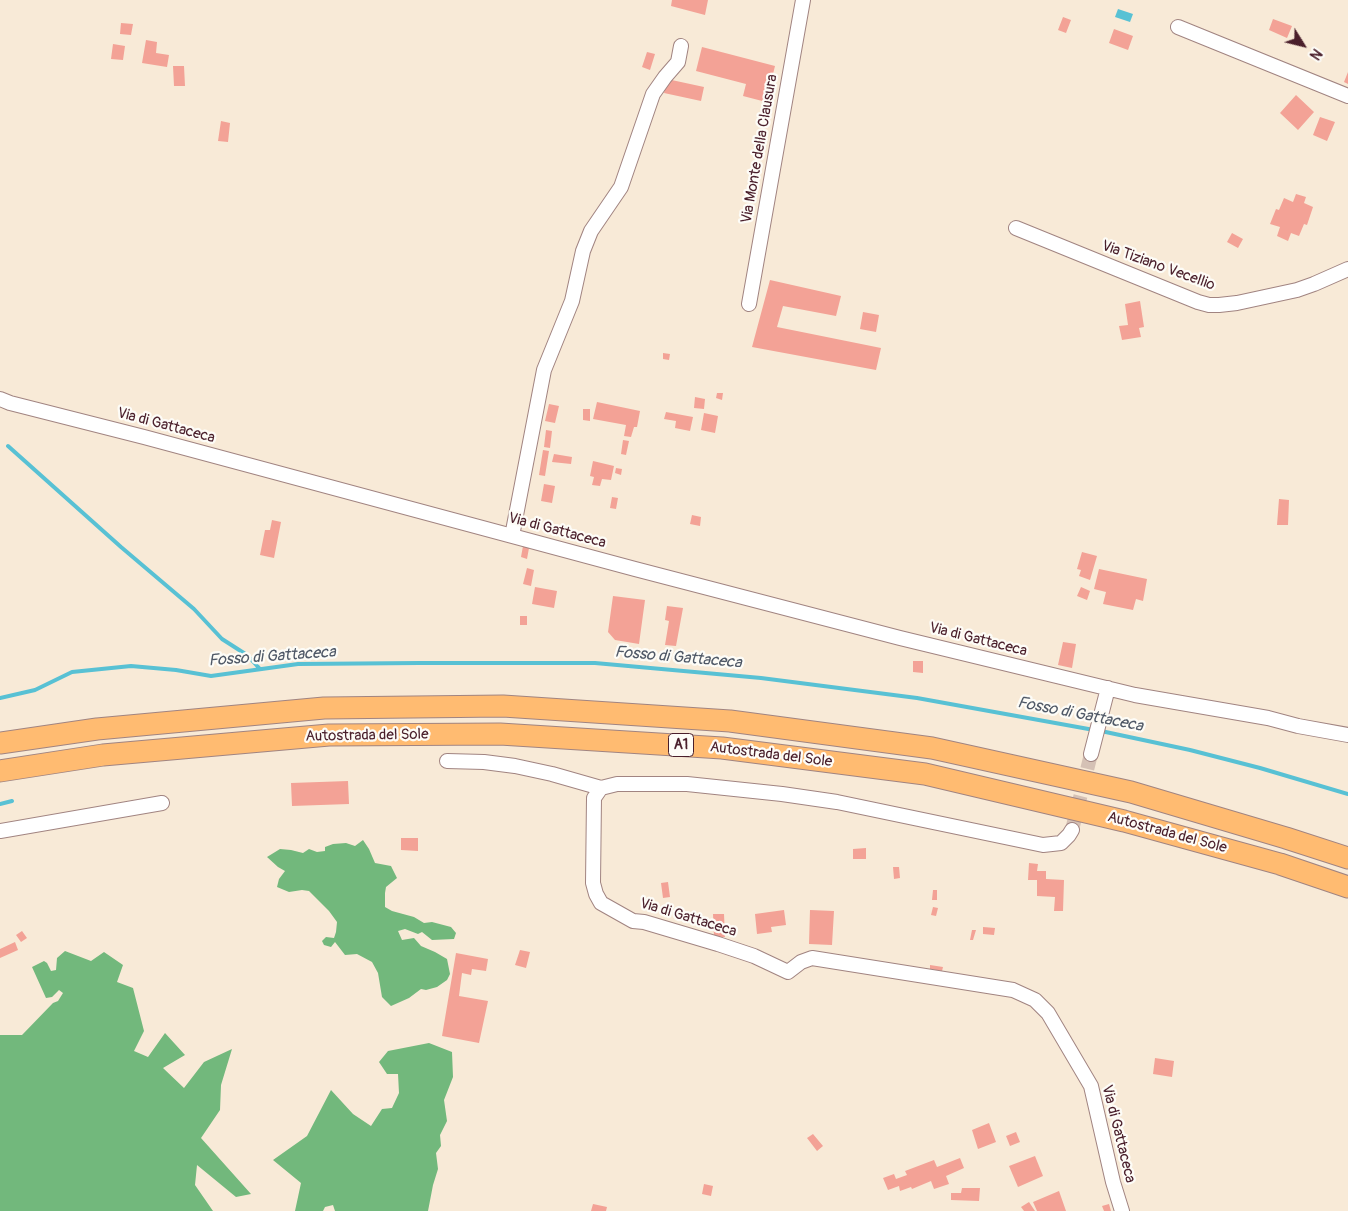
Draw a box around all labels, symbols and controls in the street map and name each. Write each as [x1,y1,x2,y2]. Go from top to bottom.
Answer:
north arrow [1278,20,1328,70]
text: N [1306,45,1325,63]
street label: Via Monte della Clausura [738,73,782,225]
street label: Via Tiziano Vecellio [1099,237,1217,295]
street label: Via di Gattaceca [115,404,217,448]
street label: Via di Gattaceca [506,509,608,553]
street label: Via di Gattaceca [927,619,1029,661]
water label: Fosso di Gattaceca [208,643,336,671]
water label: Fosso di Gattaceca [614,643,742,673]
water label: Fosso di Gattaceca [1016,693,1144,737]
street label: Autostrada del Sole [305,726,429,746]
road number: A1 [668,734,694,756]
street label: Autostrada del Sole [709,739,833,771]
street label: Autostrada del Sole [1105,808,1229,858]
street label: Via di Gattaceca [637,895,739,941]
street label: Via di Gattaceca [1097,1083,1139,1185]

